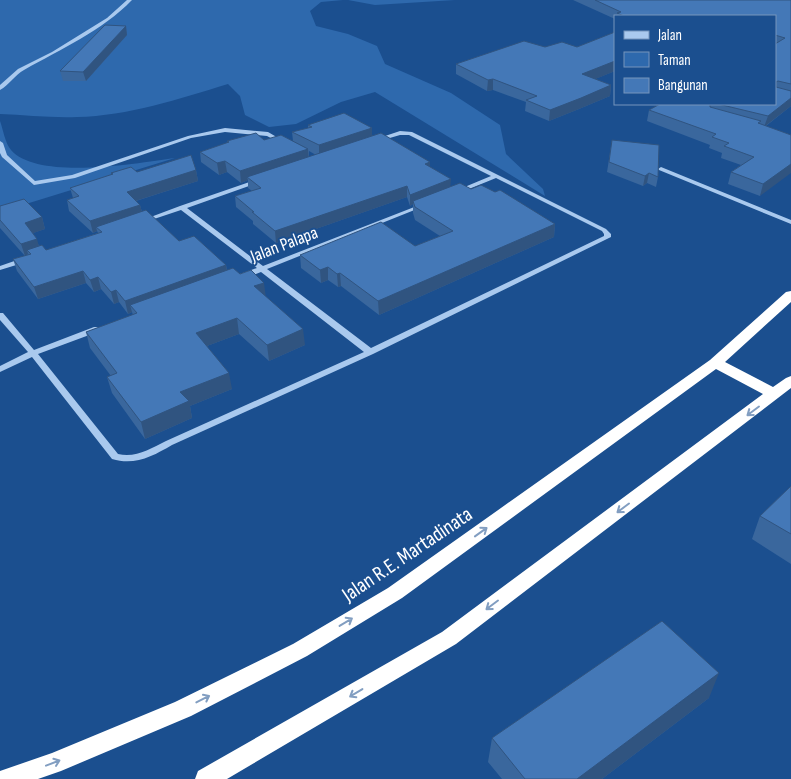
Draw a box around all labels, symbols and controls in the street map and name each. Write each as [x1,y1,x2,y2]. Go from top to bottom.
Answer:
legend [614,15,776,105]
text: Jalan [657,26,682,45]
text: Taman [658,51,691,70]
text: Bangunan [658,76,708,95]
street label: Jalan Palapa [247,222,321,267]
one-way arrow [746,406,760,416]
street label: Jalan R.E. Martadinata [337,502,477,608]
one-way arrow [616,503,630,513]
one-way arrow [473,527,487,537]
one-way arrow [486,600,499,611]
one-way arrow [338,617,352,627]
one-way arrow [349,689,363,699]
one-way arrow [195,694,210,704]
one-way arrow [45,758,60,767]

